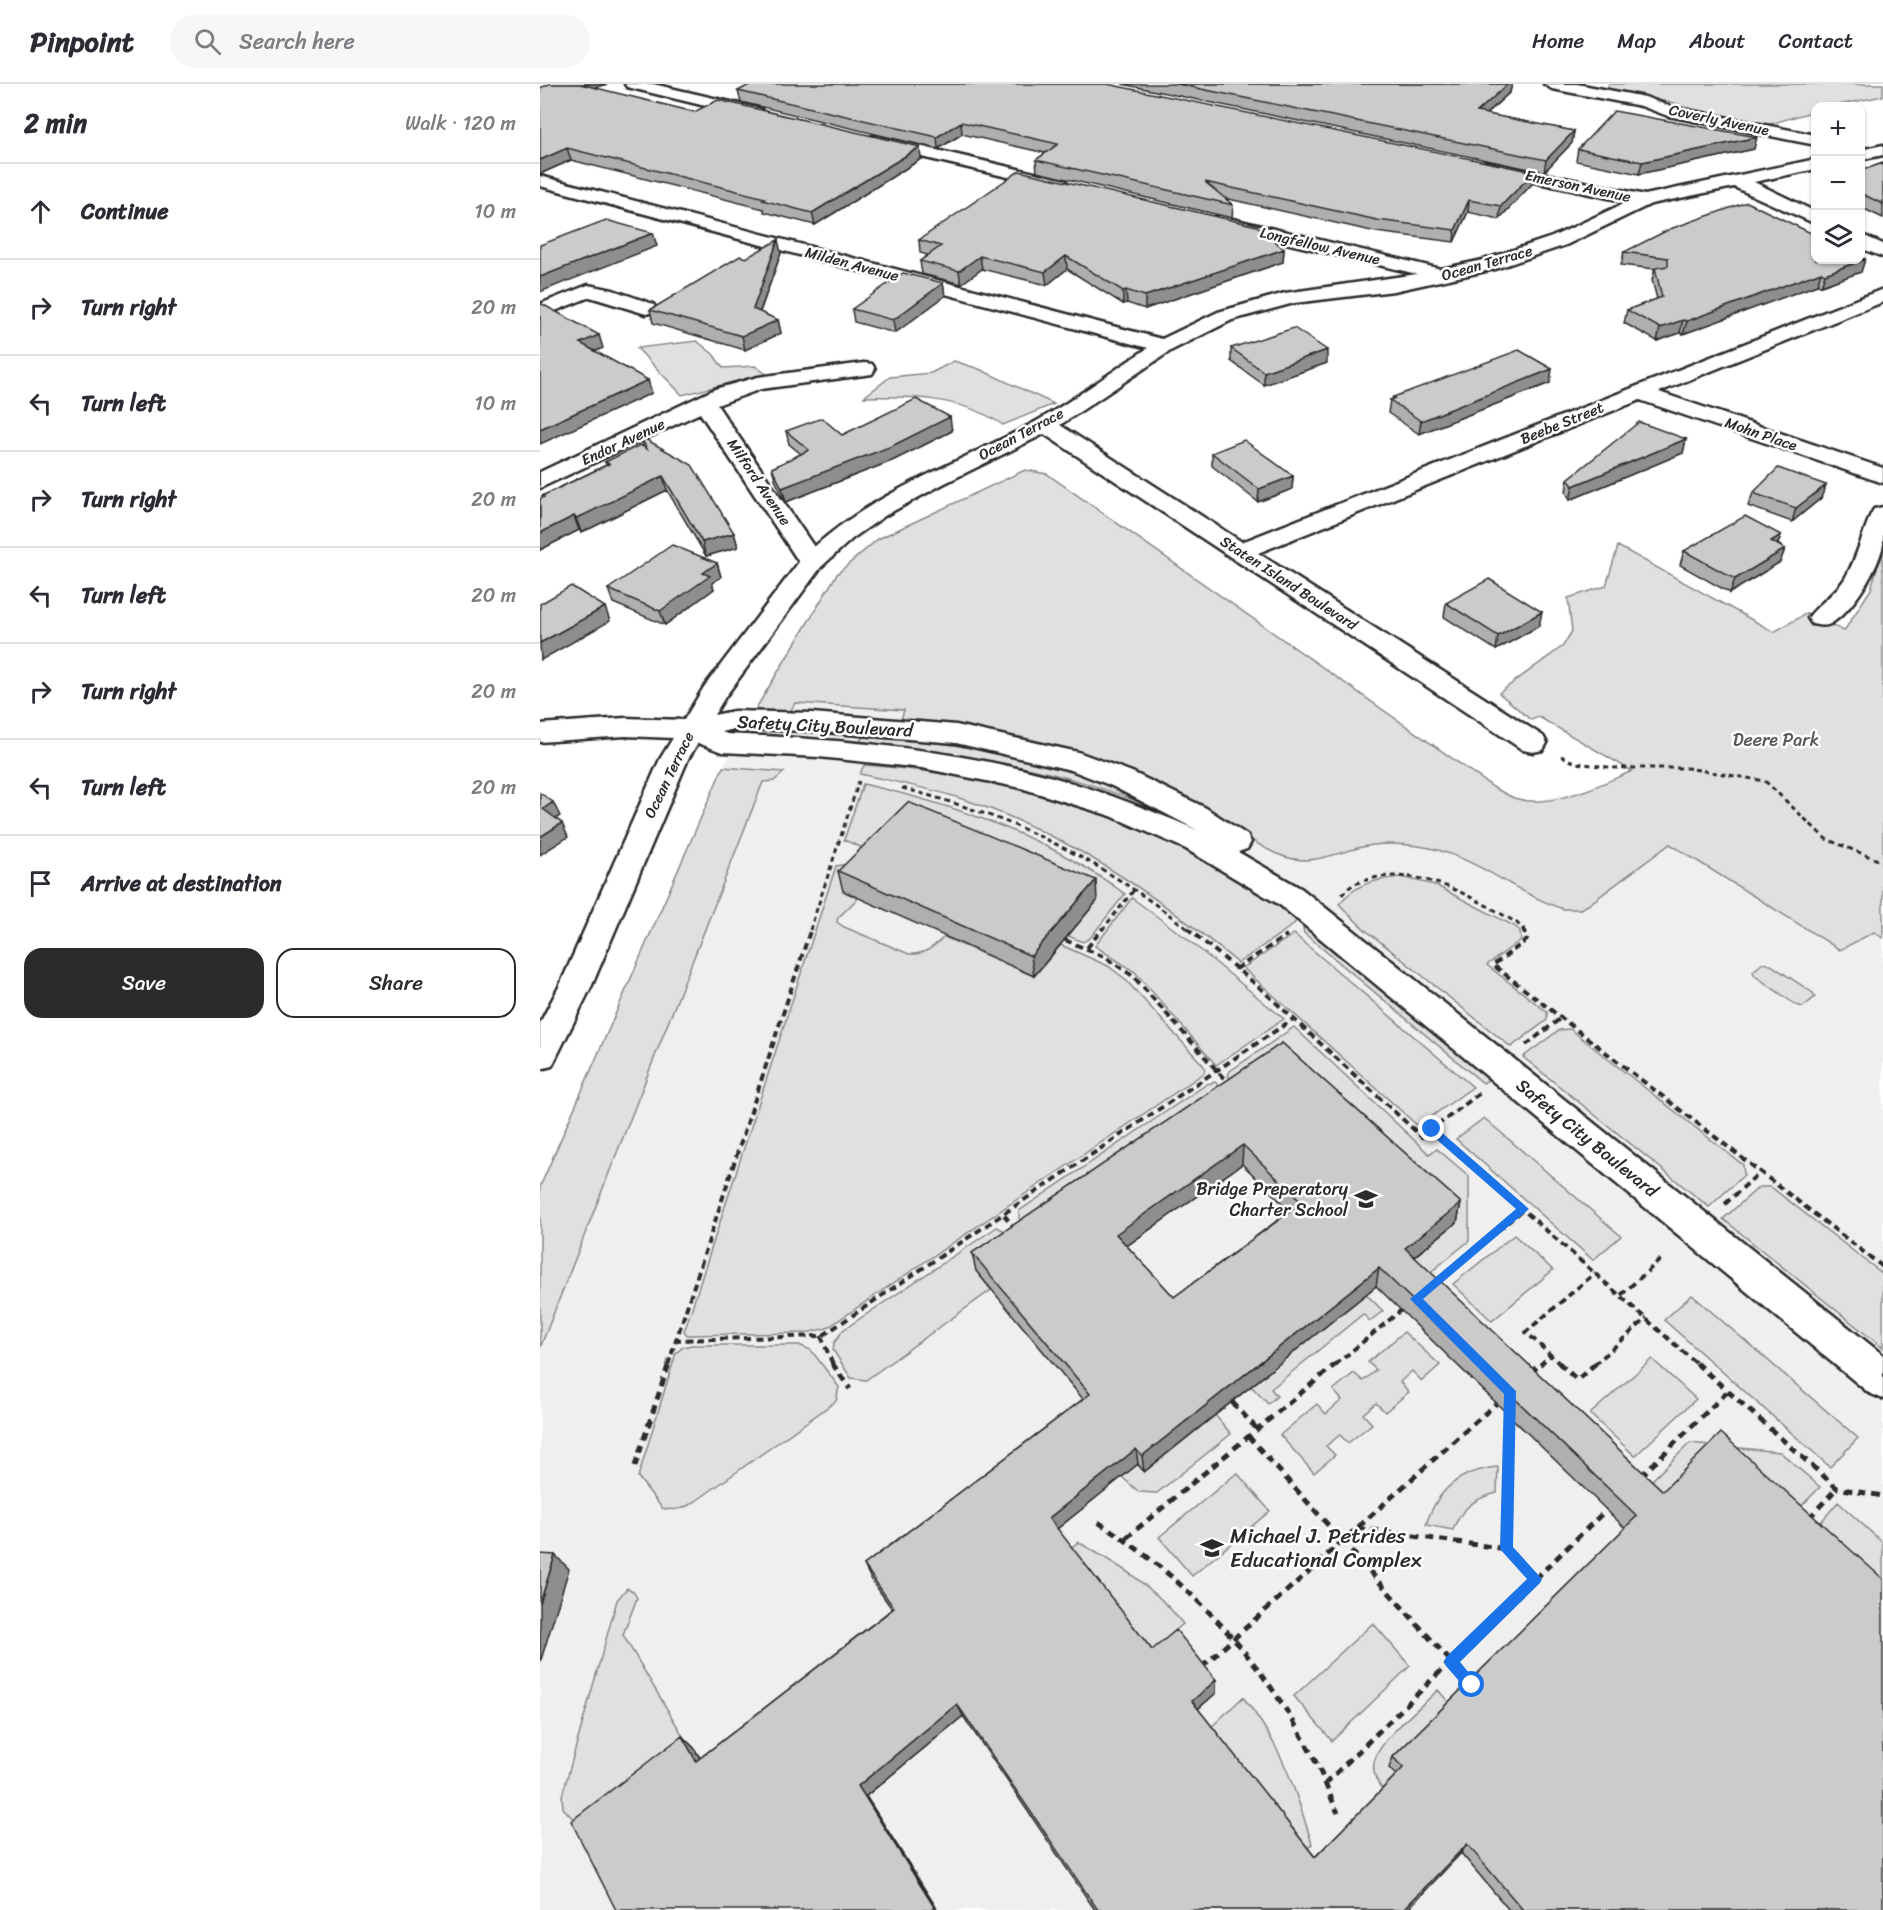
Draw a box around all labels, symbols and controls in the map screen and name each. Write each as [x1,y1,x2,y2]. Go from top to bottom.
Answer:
search box [170,14,590,68]
text: Pinpoint [30,17,134,66]
text: Search here [239,22,355,61]
text: Home [1532,22,1584,60]
text: Map [1617,22,1656,60]
text: About [1689,22,1746,60]
text: Contact [1779,22,1853,60]
icon: search [191,25,224,58]
street label: Coverly Avenue [1667,97,1771,143]
text: 2 min [24,100,87,146]
map controls [1811,102,1865,264]
button: + [1811,102,1865,156]
text: Walk · 120 m [405,106,516,141]
button: − [1811,156,1865,210]
street label: Emerson Avenue [1523,162,1634,210]
text: Continue [81,192,169,231]
text: 10 m [474,194,516,229]
icon: ahead [24,195,57,228]
button: layers [1811,210,1865,264]
street label: Longfellow Avenue [1257,220,1383,272]
street label: Ocean Terrace [1438,238,1536,288]
street label: Milden Avenue [802,239,902,289]
text: Turn right [81,288,176,327]
text: 20 m [471,290,516,325]
icon: right [24,291,57,324]
text: Turn left [81,384,166,423]
text: 10 m [474,386,516,421]
icon: left [24,387,57,420]
street label: Beebe Street [1516,394,1608,452]
street label: Ocean Terrace [974,400,1069,467]
street label: Mohn Place [1721,409,1801,459]
street label: Endor Avenue [577,411,670,473]
street label: Milford Avenue [720,433,798,531]
text: Turn right [81,480,176,519]
text: 20 m [471,482,516,517]
icon: right [24,483,57,516]
street label: Staten Island Boulevard [1215,529,1364,638]
text: Turn left [81,576,166,615]
text: 20 m [471,578,516,613]
icon: left [24,579,57,612]
text: Turn right [81,672,176,711]
text: 20 m [471,674,516,709]
icon: right [24,675,57,708]
street label: Safety City Boulevard [736,705,915,747]
park label: Deere Park [1733,724,1819,756]
street label: Ocean Terrace [637,727,701,823]
text: Turn left [81,768,166,807]
text: 20 m [471,770,516,805]
icon: left [24,771,57,804]
text: Arrive at destination [81,864,282,903]
icon: arrive [24,867,57,900]
button: Save [24,948,264,1018]
button: Share [276,948,516,1018]
street label: Safety City Boulevard [1509,1070,1667,1207]
route end [1418,1115,1444,1141]
place label: Bridge Preperatory Charter School [1196,1173,1349,1226]
school or university icon: Bridge Preperatory Charter School [1353,1186,1379,1212]
place label: Michael J. Petrides Educational Complex [1230,1517,1422,1579]
school or university icon: Michael J. Petrides Educational Complex [1199,1535,1225,1561]
route start [1458,1671,1484,1697]

